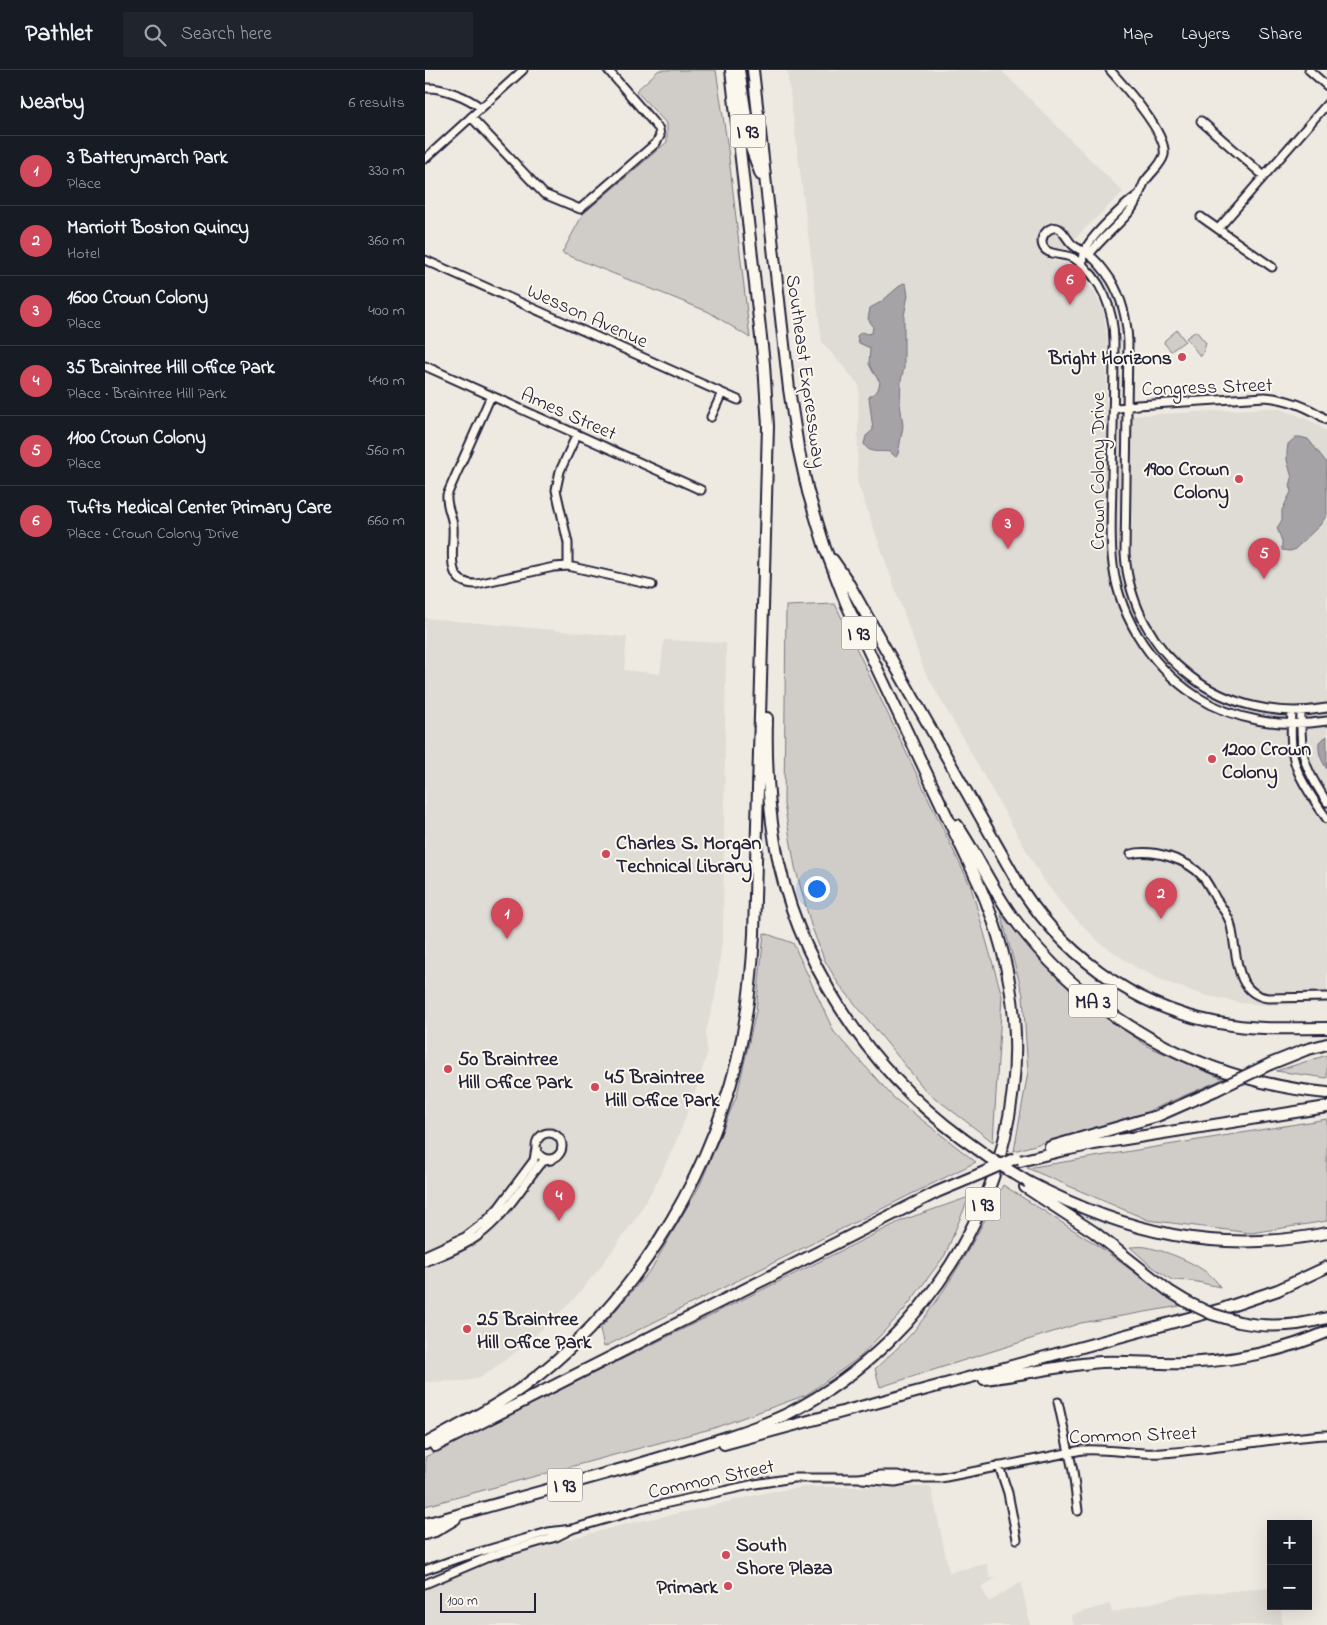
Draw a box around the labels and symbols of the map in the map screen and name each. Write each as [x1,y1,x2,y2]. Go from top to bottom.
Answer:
road number: I 93 [731,114,765,148]
pin: 6 [1054,264,1086,305]
street label: Southeast Expressway [777,273,832,470]
street label: Wesson Avenue [522,278,652,357]
place label: Bright Horizons [1048,345,1172,375]
marker: Bright Horizons [1176,351,1188,363]
street label: Congress Street [1141,372,1273,406]
street label: Ames Street [515,381,621,449]
street label: Crown Colony Drive [1085,392,1114,550]
place label: 1900 Crown Colony [1144,456,1229,509]
marker: 1900 Crown Colony [1233,473,1245,485]
pin: 3 [992,508,1024,549]
pin: 5 [1248,538,1280,579]
road number: I 93 [841,616,877,650]
place label: 1200 Crown Colony [1222,736,1311,789]
marker: 1200 Crown Colony [1206,753,1218,765]
place label: Charles S. Morgan Technical Library [616,830,761,883]
marker: Charles S. Morgan Technical Library [600,848,612,860]
your location [804,876,830,902]
pin: 2 [1145,878,1177,919]
pin: 1 [491,898,523,939]
road number: MA 3 [1069,984,1117,1018]
place label: 50 Braintree Hill Office Park [458,1046,574,1098]
marker: 50 Braintree Hill Office Park [442,1063,454,1075]
place label: 45 Braintree Hill Office Park [605,1064,721,1116]
marker: 45 Braintree Hill Office Park [589,1081,601,1093]
pin: 4 [543,1180,575,1221]
road number: I 93 [965,1188,1001,1220]
place label: 25 Braintree Hill Office Park [476,1306,593,1358]
marker: 25 Braintree Hill Office Park [461,1323,473,1335]
street label: Common Street [1069,1420,1198,1453]
street label: Common Street [646,1453,777,1508]
road number: I 93 [547,1468,583,1502]
place label: South Shore Plaza [736,1532,833,1584]
marker: South Shore Plaza [720,1549,732,1561]
place label: Primark [657,1574,719,1603]
marker: Primark [722,1580,734,1592]
scale bar [440,1590,536,1613]

